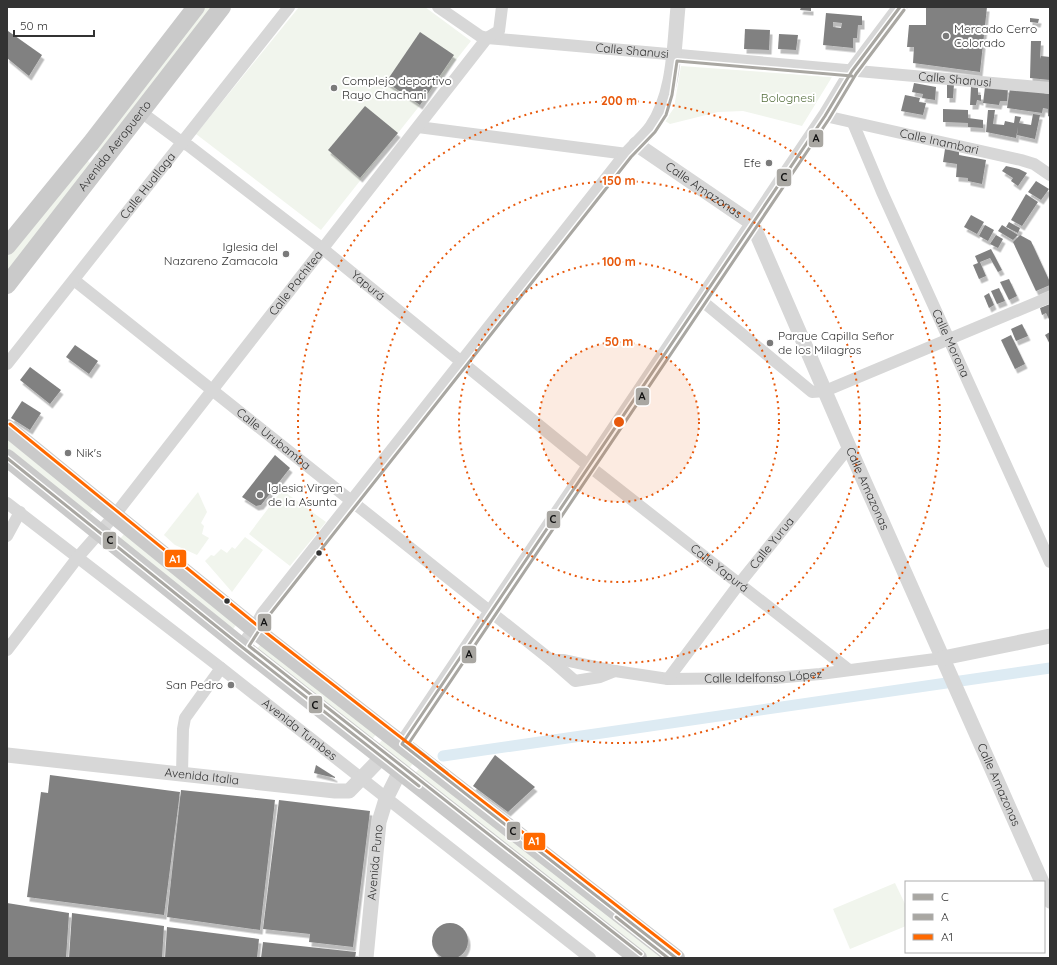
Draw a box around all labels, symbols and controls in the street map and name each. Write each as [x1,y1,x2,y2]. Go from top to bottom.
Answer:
scale bar [14,12,94,38]
text: 50 m [20,18,48,33]
place label: Mercado Cerro Colorado [954,21,1037,50]
marker: Mercado Cerro Colorado [941,31,951,41]
street label: Calle Shanusi [595,40,669,61]
street label: Calle Shanusi [918,68,992,90]
place label: Complejo deportivo Rayo Chachani [342,73,452,102]
marker: Complejo deportivo Rayo Chachani [329,83,339,93]
park label: Bolognesi [761,90,815,105]
text: 200 m [601,93,637,108]
street label: Avenida Aeropuerto [74,97,154,194]
street label: Calle Inambari [898,125,980,157]
line badge: A [808,129,824,148]
text: A [812,131,820,145]
street label: Calle Huallaga [116,149,178,222]
place label: Efe [744,155,761,170]
street label: Calle Amazonas [663,158,745,221]
marker: Efe [764,158,774,168]
line badge: C [776,168,792,187]
text: C [781,170,788,184]
text: 150 m [602,173,636,188]
place label: Iglesia del Nazareno Zamacola [164,239,278,268]
street label: Calle Pachitea [265,247,325,318]
marker: Iglesia del Nazareno Zamacola [281,249,291,259]
text: 100 m [602,254,636,269]
street label: Yapurá [348,267,388,304]
street label: Calle Morona [929,306,973,380]
place label: Parque Capilla Señor de los Milagros [778,328,895,357]
text: 50 m [605,334,633,349]
marker: Parque Capilla Señor de los Milagros [765,338,775,348]
line badge: A [635,387,650,406]
text: A [638,389,646,403]
street label: Calle Urubamba [234,404,314,473]
centre of rings [612,415,626,429]
place label: Nik's [76,445,102,460]
street label: Calle Amazonas [843,445,893,533]
marker: Nik's [63,448,73,458]
place label: Iglesia Virgen de la Asunta [268,480,343,509]
marker: Iglesia Virgen de la Asunta [255,490,265,500]
line badge: C [546,510,561,529]
text: C [550,512,557,526]
street label: Calle Yurua [746,514,797,572]
line badge: C [102,531,117,550]
text: C [107,533,114,547]
street label: Calle Yapurá [688,540,752,595]
unlabelled marker [314,548,324,558]
line badge: A1 [164,549,187,568]
text: A1 [169,552,181,566]
unlabelled marker [222,596,232,606]
line badge: A [257,613,272,632]
text: A [260,615,268,629]
line badge: A [461,645,477,664]
text: A [465,647,473,661]
street label: Calle Idelfonso López [704,666,823,686]
place label: San Pedro [166,677,223,692]
marker: San Pedro [226,680,236,690]
street label: Avenida Tumbes [259,695,341,764]
line badge: C [308,695,323,714]
text: C [312,698,319,712]
street label: Calle Amazonas [974,741,1024,829]
street label: Avenida Italia [164,764,240,787]
line badge: C [506,821,521,841]
street label: Avenida Puno [364,824,386,901]
text: C [510,824,517,838]
line badge: A1 [523,832,546,851]
text: A1 [528,834,540,848]
legend [905,881,1045,953]
text: C [941,889,949,904]
text: A [941,909,949,924]
text: A1 [941,929,953,944]

